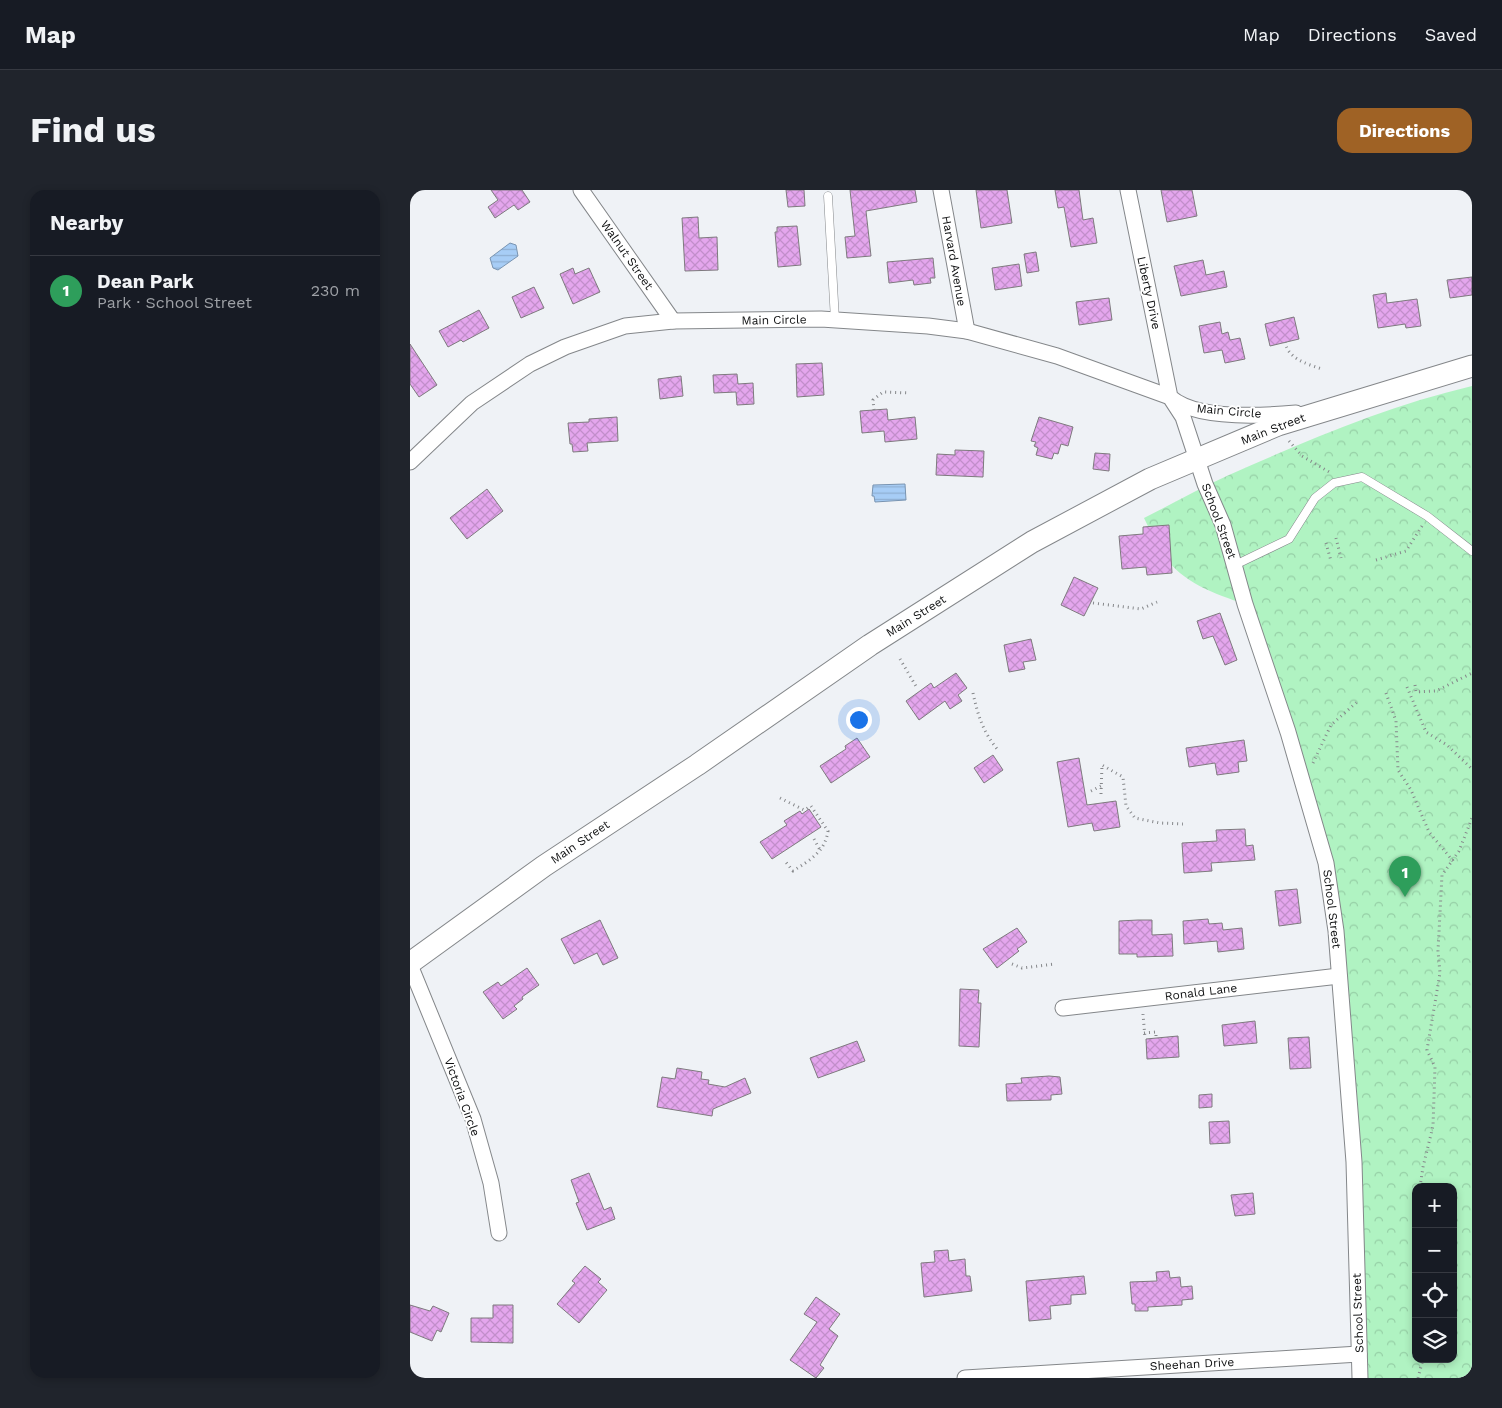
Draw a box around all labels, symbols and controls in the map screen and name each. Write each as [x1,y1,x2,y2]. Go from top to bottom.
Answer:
text: Map [25,21,76,49]
text: Map [1243,24,1280,45]
text: Directions [1308,24,1397,45]
text: Saved [1425,24,1477,45]
button: Directions [1337,108,1472,153]
text: Find us [30,109,156,151]
text: Nearby [50,210,123,235]
street label: Harvard Avenue [939,215,969,307]
street label: Walnut Street [598,218,656,292]
street label: Liberty Drive [1134,255,1164,331]
text: Dean Park [97,270,194,293]
text: 1 [63,281,69,300]
text: 230 m [311,281,360,300]
text: Park · School Street [97,293,252,312]
street label: Main Circle [741,312,807,328]
street label: Main Circle [1196,401,1262,421]
street label: Main Street [1239,410,1307,448]
street label: School Street [1199,481,1239,561]
street label: Main Street [884,592,948,640]
your location [846,707,872,733]
street label: Main Street [548,817,612,867]
pin: 1 [1389,856,1421,897]
street label: School Street [1320,869,1344,949]
street label: Ronald Lane [1164,981,1238,1003]
street label: Victoria Circle [441,1056,483,1138]
map controls [1412,1183,1457,1363]
button: + [1412,1183,1457,1228]
button: − [1412,1228,1457,1273]
street label: School Street [1350,1273,1366,1353]
button: locate [1412,1273,1457,1318]
button: layers [1412,1318,1457,1363]
street label: Sheehan Drive [1149,1355,1235,1373]

